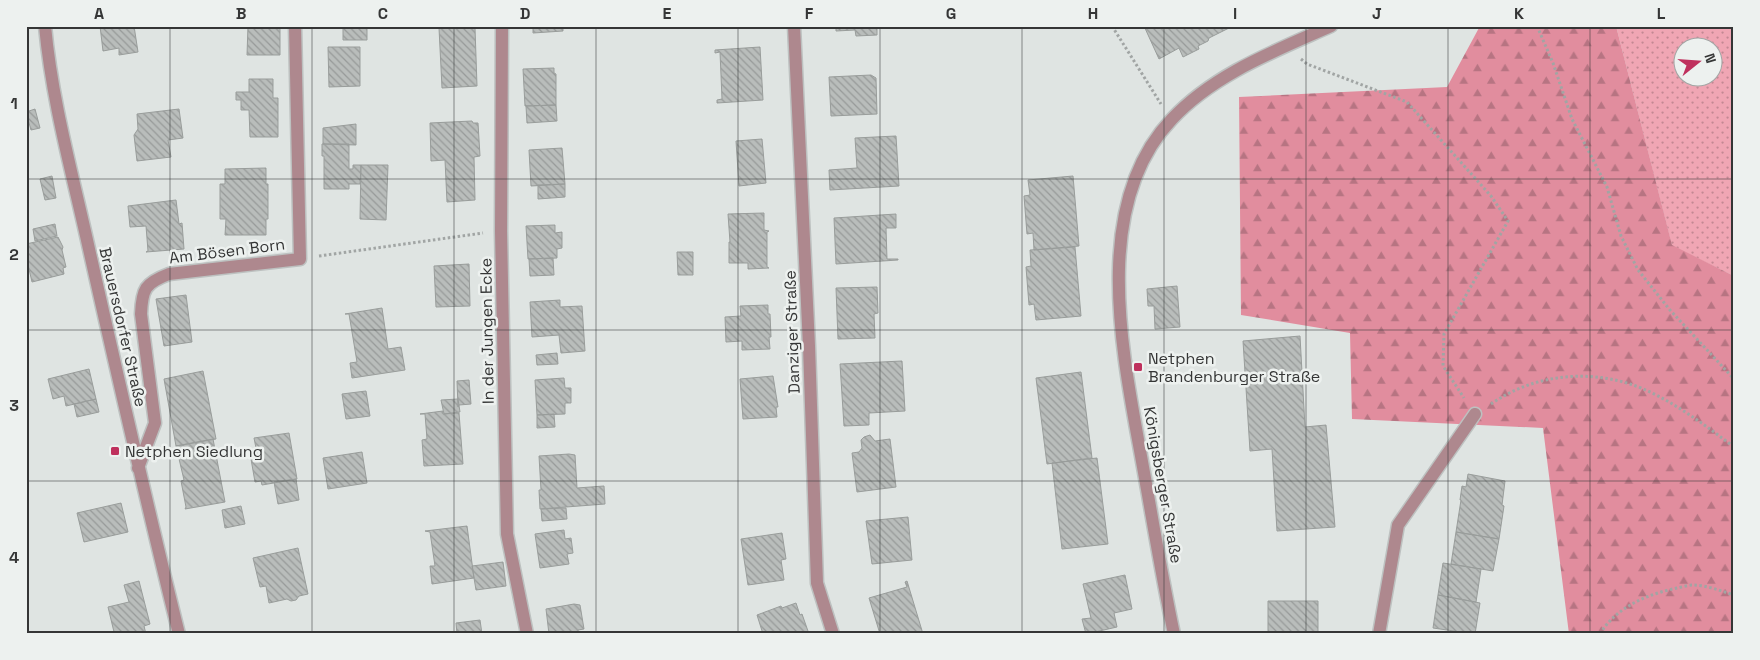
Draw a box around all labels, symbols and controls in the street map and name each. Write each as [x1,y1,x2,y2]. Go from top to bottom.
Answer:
text: A [94,3,104,24]
text: B [236,3,246,24]
text: C [378,3,388,24]
text: D [520,3,530,24]
text: E [663,3,672,24]
text: F [805,3,814,24]
text: G [946,3,956,24]
text: H [1088,3,1098,24]
text: I [1233,3,1237,24]
text: J [1372,3,1382,24]
text: K [1514,3,1524,24]
text: L [1657,3,1666,24]
north arrow [1672,38,1722,88]
text: N [1700,51,1720,65]
text: 1 [10,93,18,114]
street label: Am Bösen Born [168,233,286,269]
text: 2 [9,244,19,265]
street label: Brauersdorfer Straße [94,245,152,409]
street label: In der Jungen Ecke [475,258,499,404]
street label: Danziger Straße [779,270,805,394]
place label: Netphen Brandenburger Straße [1148,348,1320,387]
marker: Netphen Brandenburger Straße [1132,361,1144,373]
text: 3 [9,395,19,416]
street label: Königsberger Straße [1139,405,1187,565]
place label: Netphen Siedlung [125,441,263,462]
marker: Netphen Siedlung [109,445,121,457]
text: 4 [9,547,19,568]

